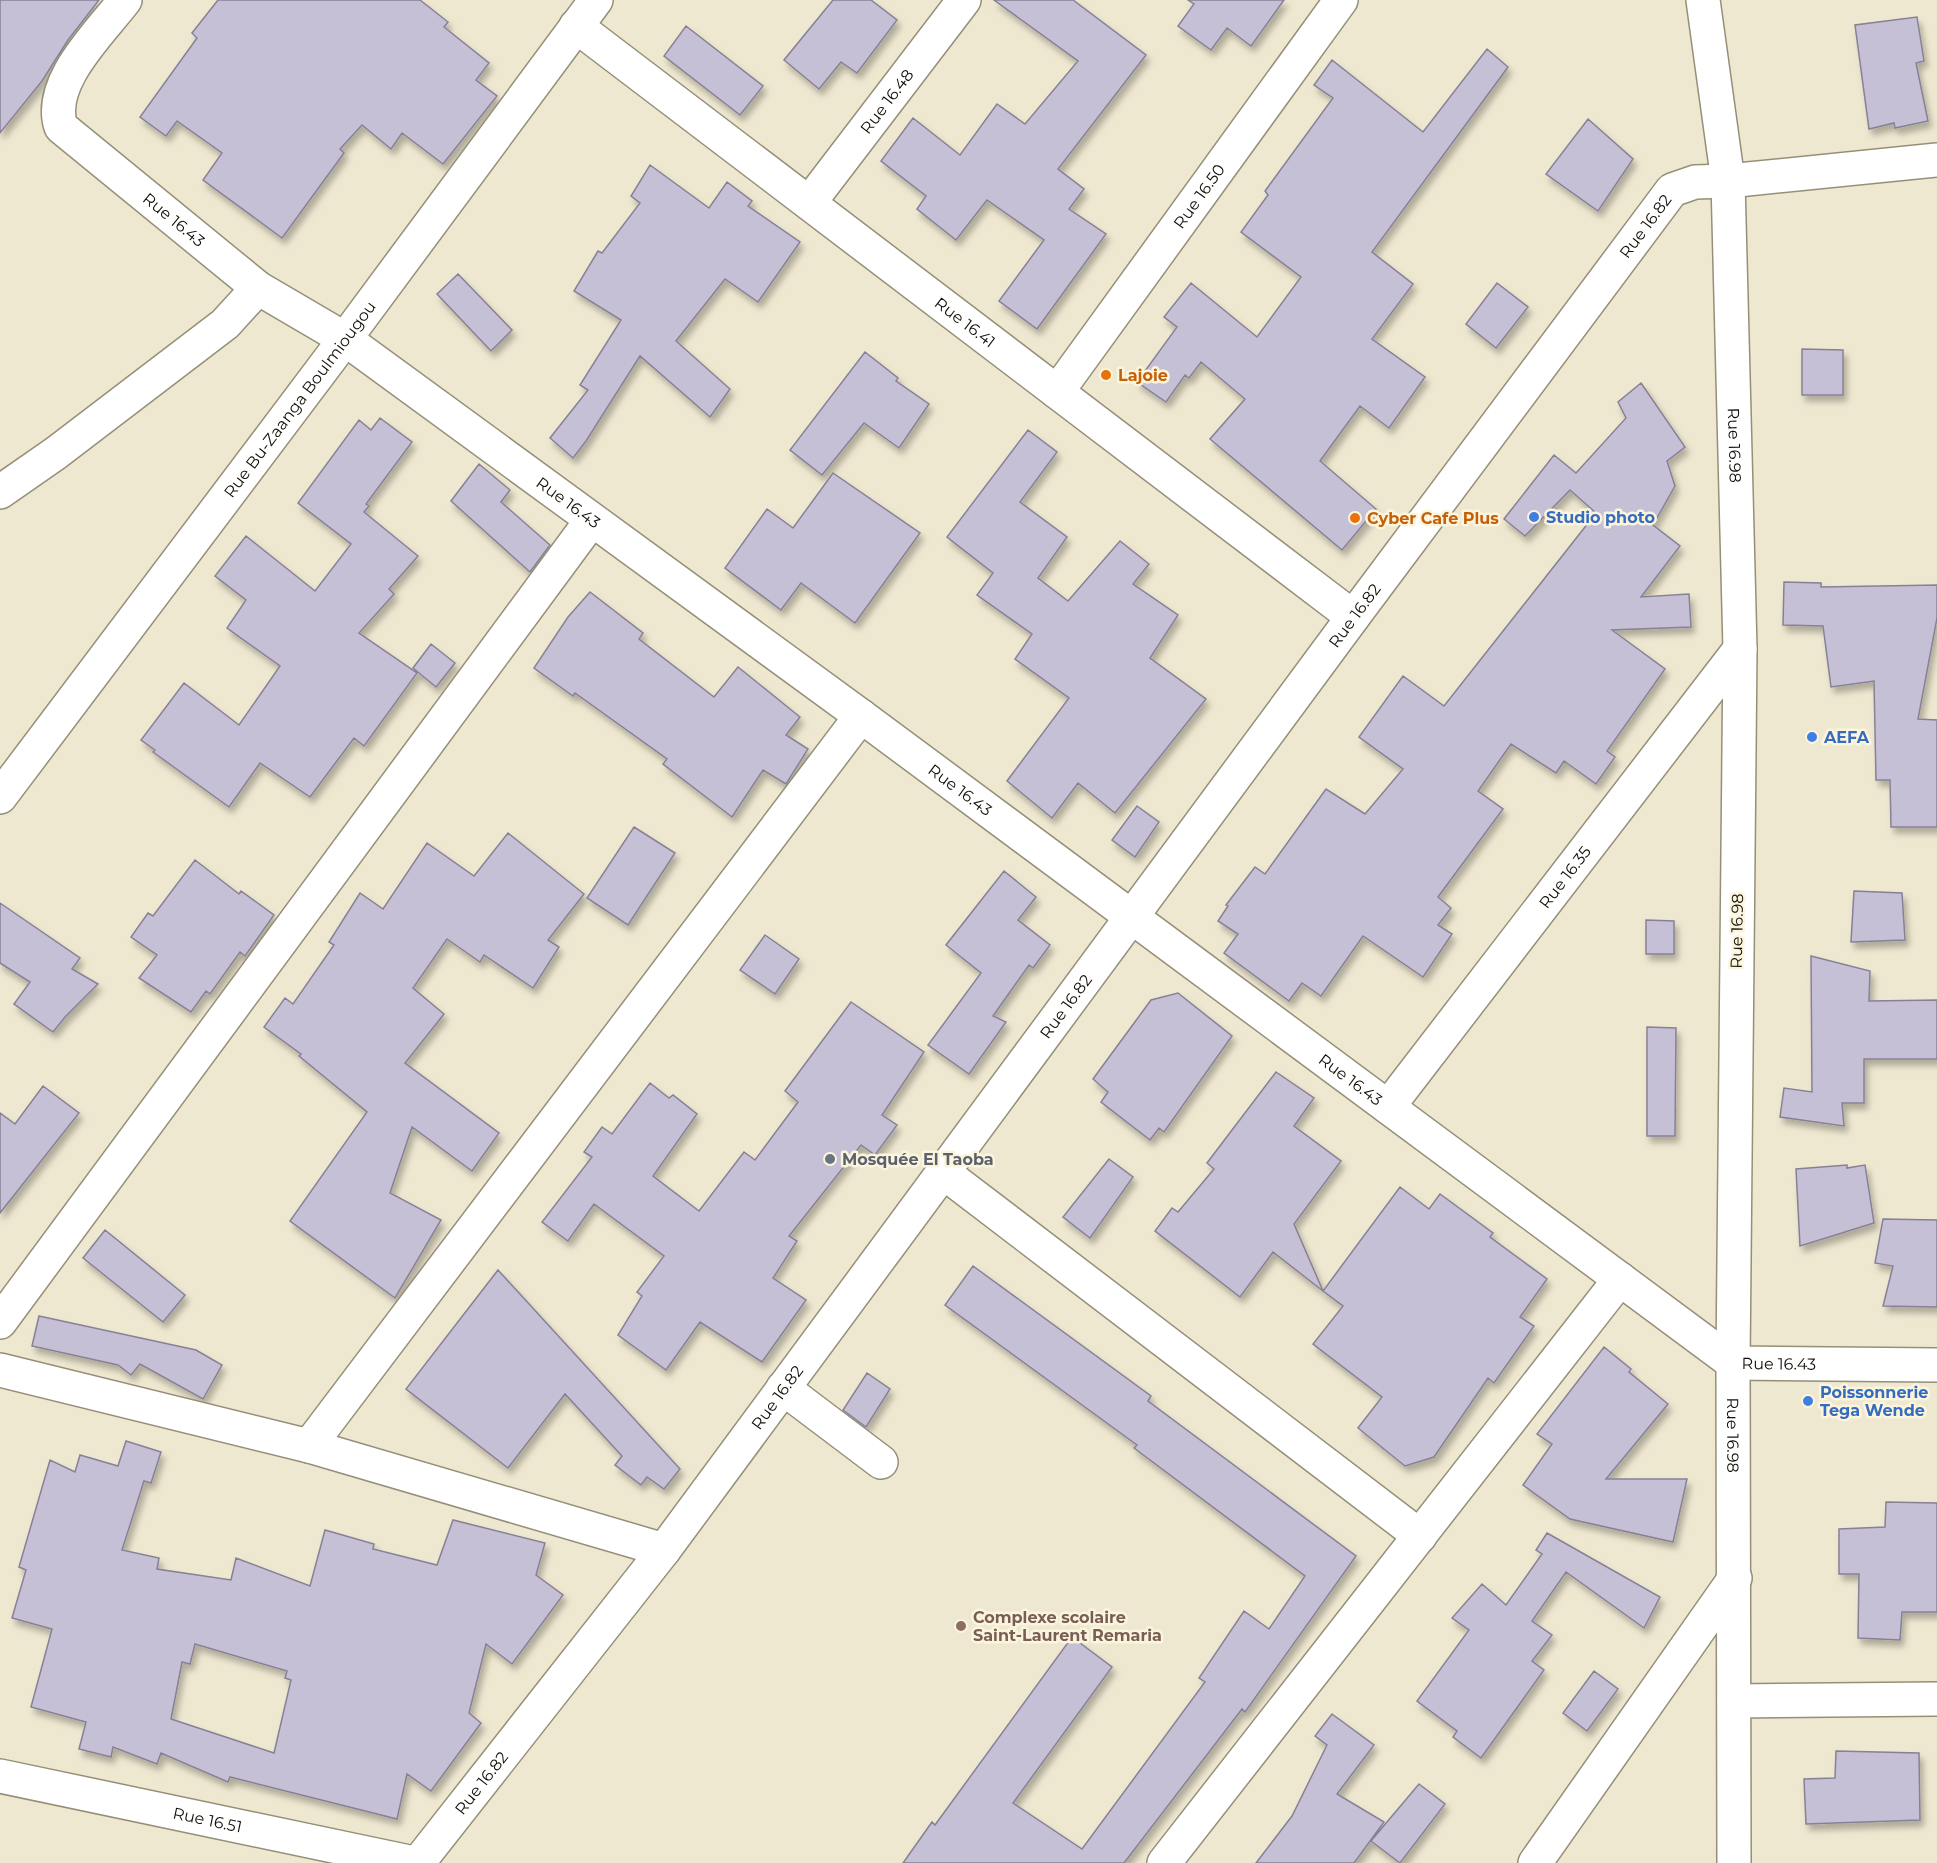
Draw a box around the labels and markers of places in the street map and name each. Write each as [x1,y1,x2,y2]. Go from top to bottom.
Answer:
place label: Lajoie [1118,366,1168,385]
marker: Lajoie [1099,368,1113,382]
place label: Studio photo [1546,508,1655,527]
place label: Cyber Cafe Plus [1367,509,1499,528]
marker: Studio photo [1527,510,1541,524]
marker: Cyber Cafe Plus [1348,511,1362,525]
place label: AEFA [1823,728,1870,747]
marker: AEFA [1805,730,1819,744]
place label: Mosquée El Taoba [842,1150,994,1169]
marker: Mosquée El Taoba [823,1152,837,1166]
place label: Poissonnerie Tega Wende [1820,1383,1928,1420]
marker: Poissonnerie Tega Wende [1801,1394,1815,1408]
place label: Complexe scolaire Saint-Laurent Remaria [973,1608,1162,1645]
marker: Complexe scolaire Saint-Laurent Remaria [954,1619,968,1633]

